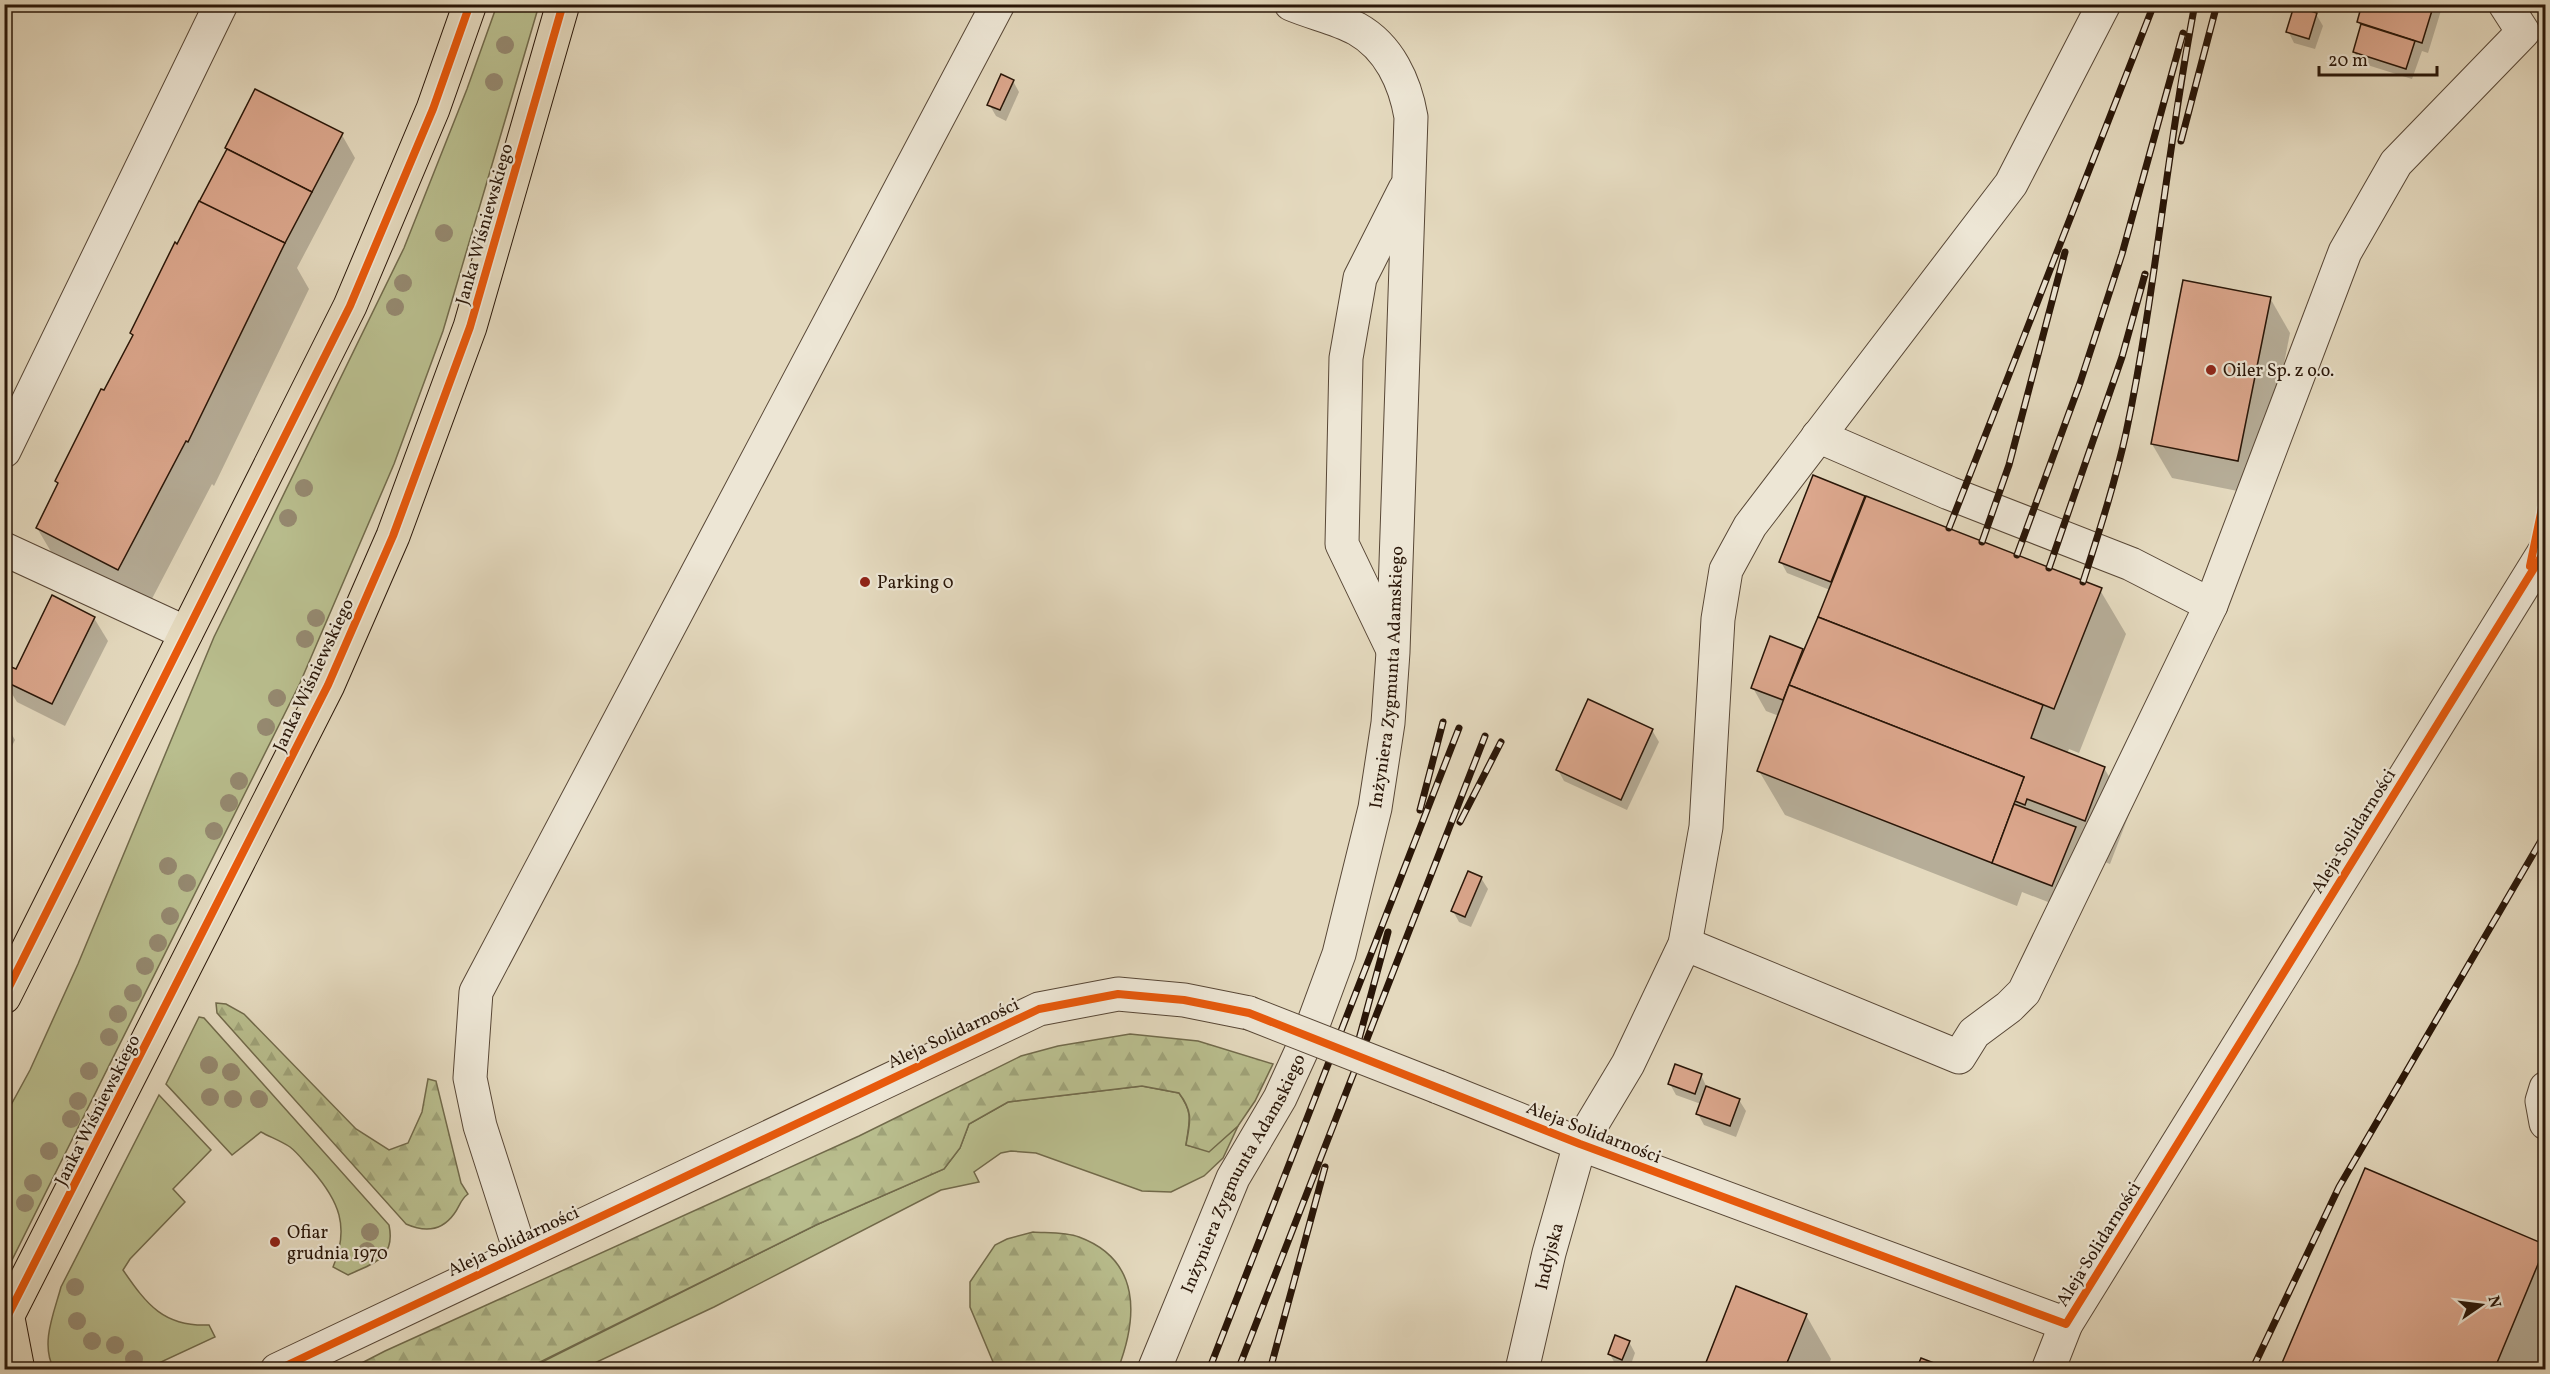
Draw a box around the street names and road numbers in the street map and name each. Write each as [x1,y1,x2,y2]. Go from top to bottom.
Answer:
street label: Janka Wiśniewskiego [450,141,520,308]
street label: Inżyniera Zygmunta Adamskiego [1364,546,1411,810]
street label: Janka Wiśniewskiego [268,595,361,757]
street label: Aleja Solidarności [2306,765,2403,899]
street label: Aleja Solidarności [884,993,1024,1076]
street label: Janka Wiśniewskiego [49,1031,147,1191]
street label: Inżyniera Zygmunta Adamskiego [1176,1050,1312,1297]
street label: Aleja Solidarności [1522,1096,1664,1171]
street label: Aleja Solidarności [2051,1178,2148,1312]
street label: Aleja Solidarności [444,1201,584,1284]
street label: Indyjska [1530,1220,1571,1293]

